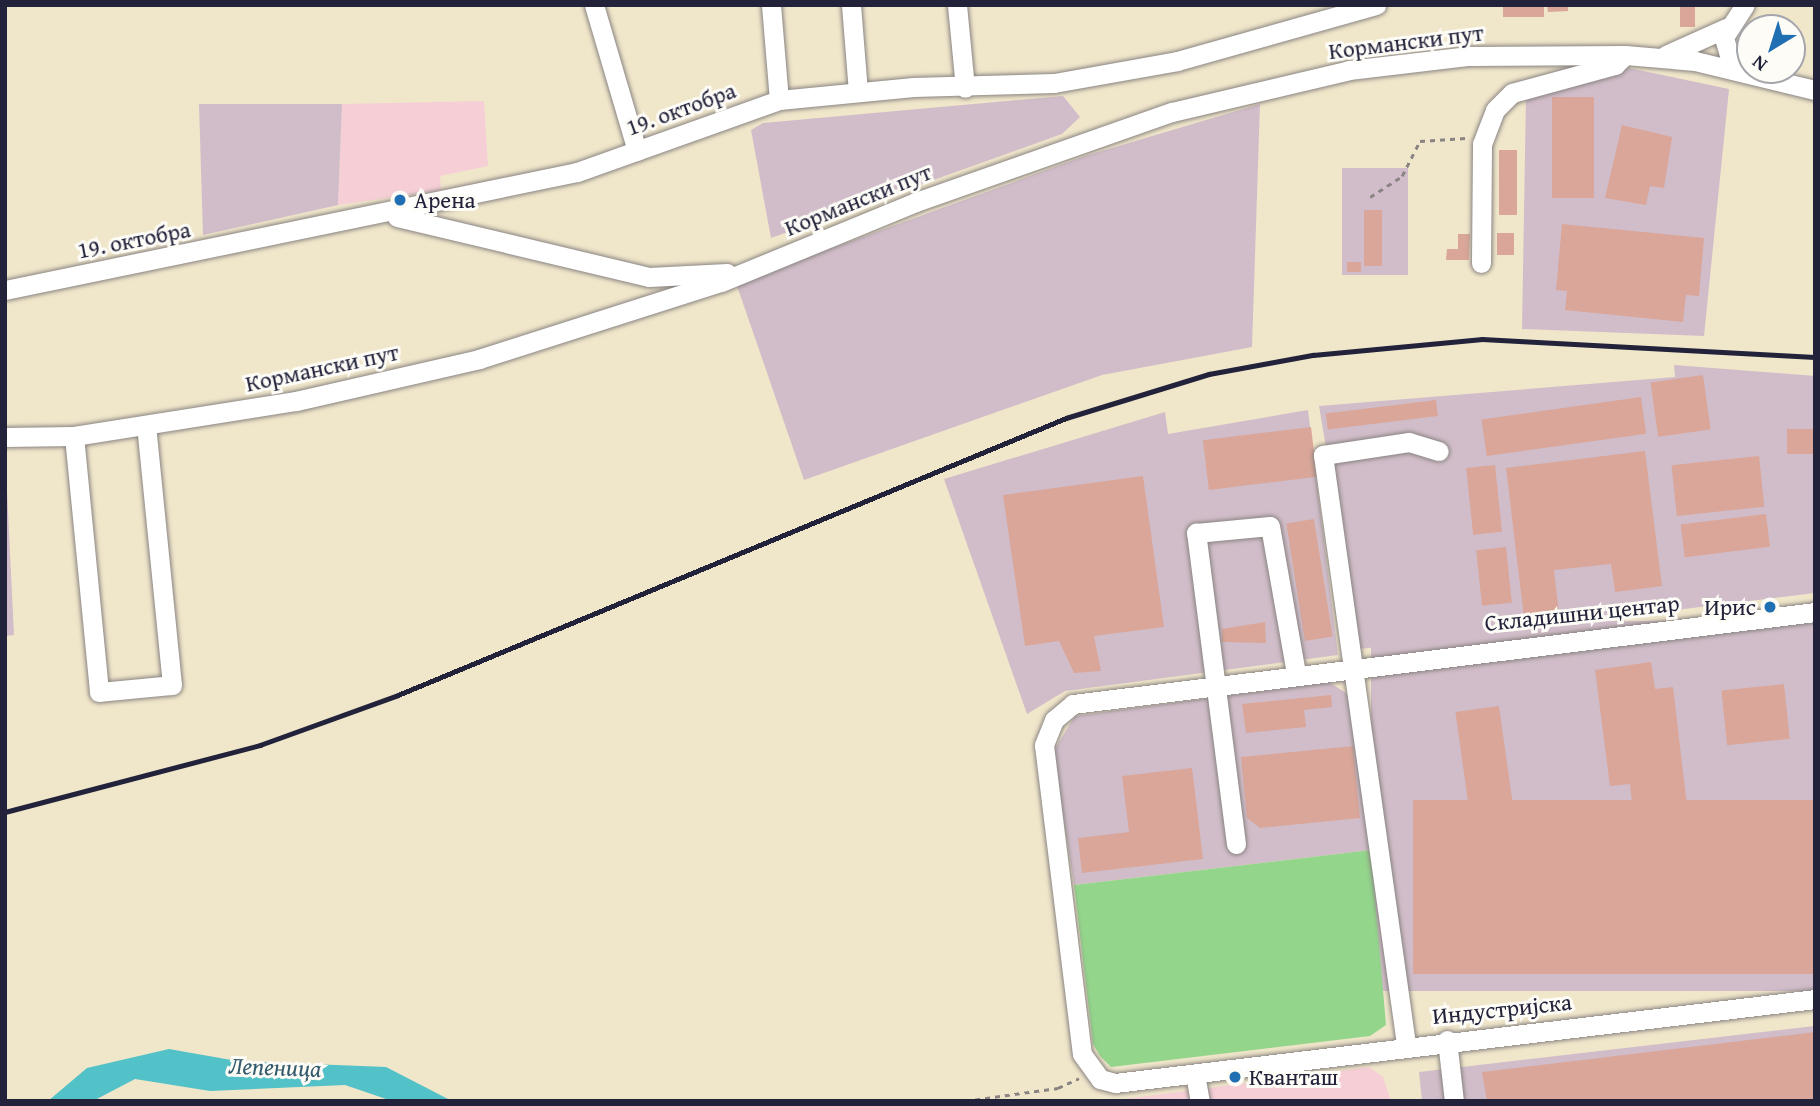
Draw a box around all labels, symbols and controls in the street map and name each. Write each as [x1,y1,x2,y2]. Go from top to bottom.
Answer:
north arrow [1736,14,1806,84]
street label: Кормански пут [1327,19,1485,65]
text: N [1746,49,1773,79]
street label: 19. октобра [622,76,740,142]
street label: Кормански пут [781,158,935,242]
place label: Арена [414,186,475,214]
marker: Арена [392,192,408,208]
street label: 19. октобра [75,216,193,264]
street label: Кормански пут [243,338,401,398]
street label: Складишни центар [1483,589,1681,637]
place label: Ирис [1704,593,1756,621]
marker: Ирис [1762,599,1778,615]
street label: Индустријска [1431,988,1573,1030]
water label: Лепеница [228,1051,322,1083]
place label: Кванташ [1249,1063,1338,1091]
marker: Кванташ [1227,1069,1243,1085]

